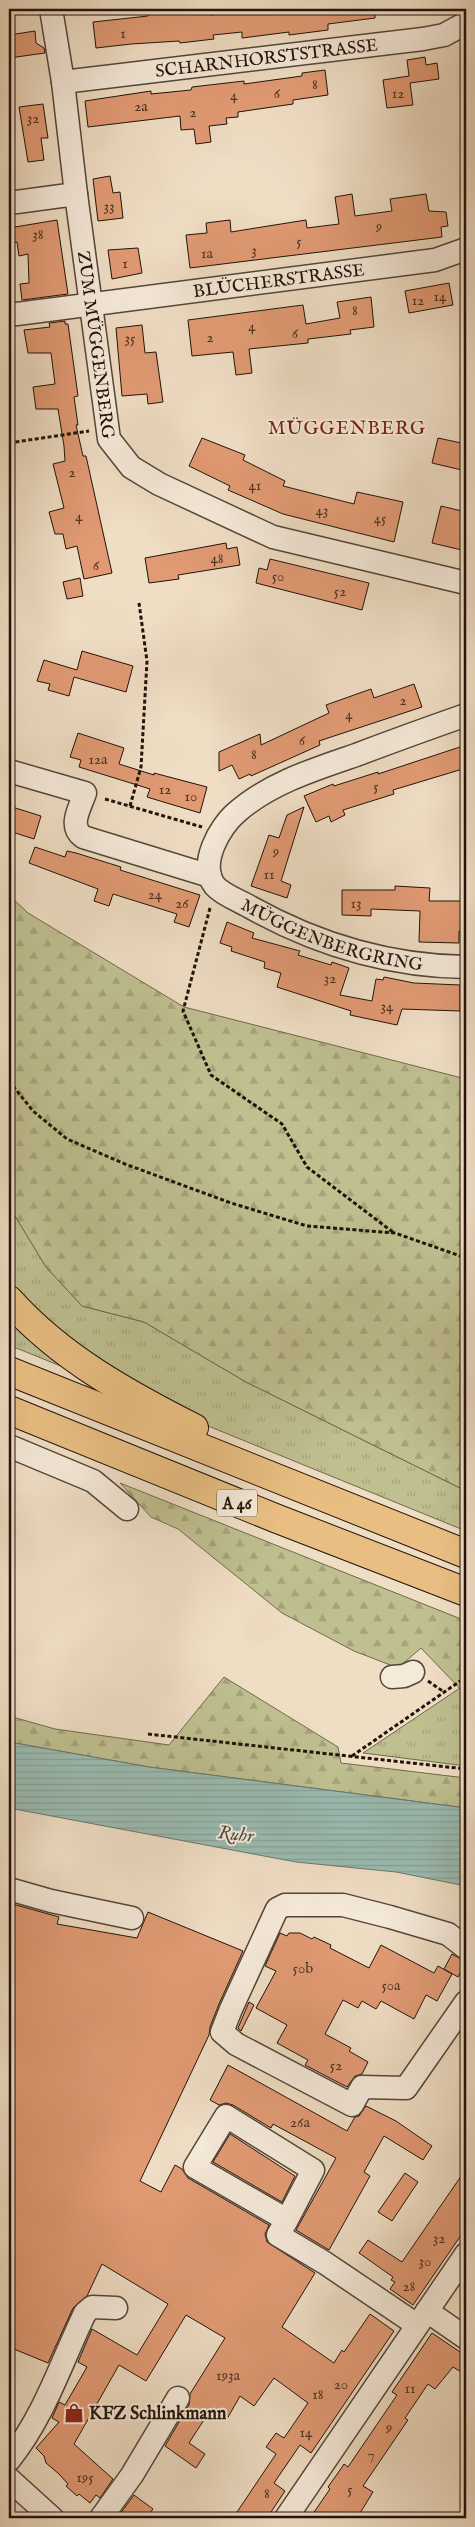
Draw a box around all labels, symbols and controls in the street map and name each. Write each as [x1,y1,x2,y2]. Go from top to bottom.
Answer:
house number: 1 [120,24,126,43]
street label: SCHARNHORSTSTRASSE [154,34,379,84]
house number: 8 [312,75,318,94]
house number: 6 [274,84,281,103]
house number: 12 [392,84,404,103]
house number: 4 [230,86,238,105]
house number: 2a [134,97,148,116]
house number: 2 [189,103,197,122]
house number: 32 [27,109,39,128]
house number: 33 [103,197,115,216]
house number: 9 [375,217,382,236]
house number: 38 [32,225,44,244]
house number: 5 [296,232,302,251]
house number: 3 [251,241,257,260]
house number: 1a [201,244,214,263]
street label: ZUM MÜGGENBERG [71,250,119,441]
house number: 1 [122,254,128,273]
street label: BLÜCHERSTRASSE [192,259,366,304]
house number: 14 [434,287,447,306]
house number: 12 [412,291,424,310]
house number: 8 [352,301,358,320]
house number: 4 [248,317,256,336]
house number: 6 [292,324,299,343]
house number: 2 [206,328,214,347]
house number: 35 [124,329,136,348]
district label: MÜGGENBERG [268,417,426,441]
house number: 2 [68,463,76,482]
house number: 41 [249,476,261,495]
house number: 43 [316,501,328,520]
house number: 4 [75,507,83,526]
house number: 45 [374,509,387,528]
house number: 48 [210,549,224,568]
house number: 6 [93,556,100,575]
house number: 50 [272,567,284,586]
house number: 52 [334,582,346,601]
house number: 2 [399,691,407,710]
house number: 4 [345,705,353,724]
house number: 6 [299,731,306,750]
house number: 8 [251,745,257,764]
house number: 12a [88,750,108,769]
house number: 5 [373,777,379,796]
house number: 12 [159,780,171,799]
house number: 10 [185,787,197,806]
house number: 9 [272,842,279,861]
house number: 11 [263,865,275,884]
house number: 24 [148,885,163,904]
house number: 26 [175,894,189,913]
street label: MÜGGENBERGRING [236,894,425,977]
house number: 13 [350,894,362,913]
house number: 32 [324,969,336,988]
house number: 34 [381,997,394,1016]
road number: A 46 [217,1490,257,1516]
water label: Ruhr [217,1821,256,1849]
house number: 50b [293,1959,313,1978]
house number: 50a [381,1976,401,1995]
house number: 52 [330,2056,342,2075]
house number: 26a [290,2113,310,2132]
house number: 32 [433,2229,445,2248]
house number: 30 [419,2252,431,2271]
house number: 28 [403,2277,416,2296]
house number: 193a [216,2366,241,2385]
house number: 20 [334,2375,348,2394]
house number: 11 [404,2379,416,2398]
house number: 18 [312,2385,324,2404]
shop icon: KFZ Schlinkmann [63,2402,85,2424]
place label: KFZ Schlinkmann [89,2403,227,2426]
house number: 9 [385,2418,392,2437]
house number: 14 [300,2423,313,2442]
house number: 7 [367,2445,375,2464]
house number: 195 [76,2468,94,2487]
house number: 5 [347,2480,353,2499]
house number: 8 [264,2484,270,2503]

